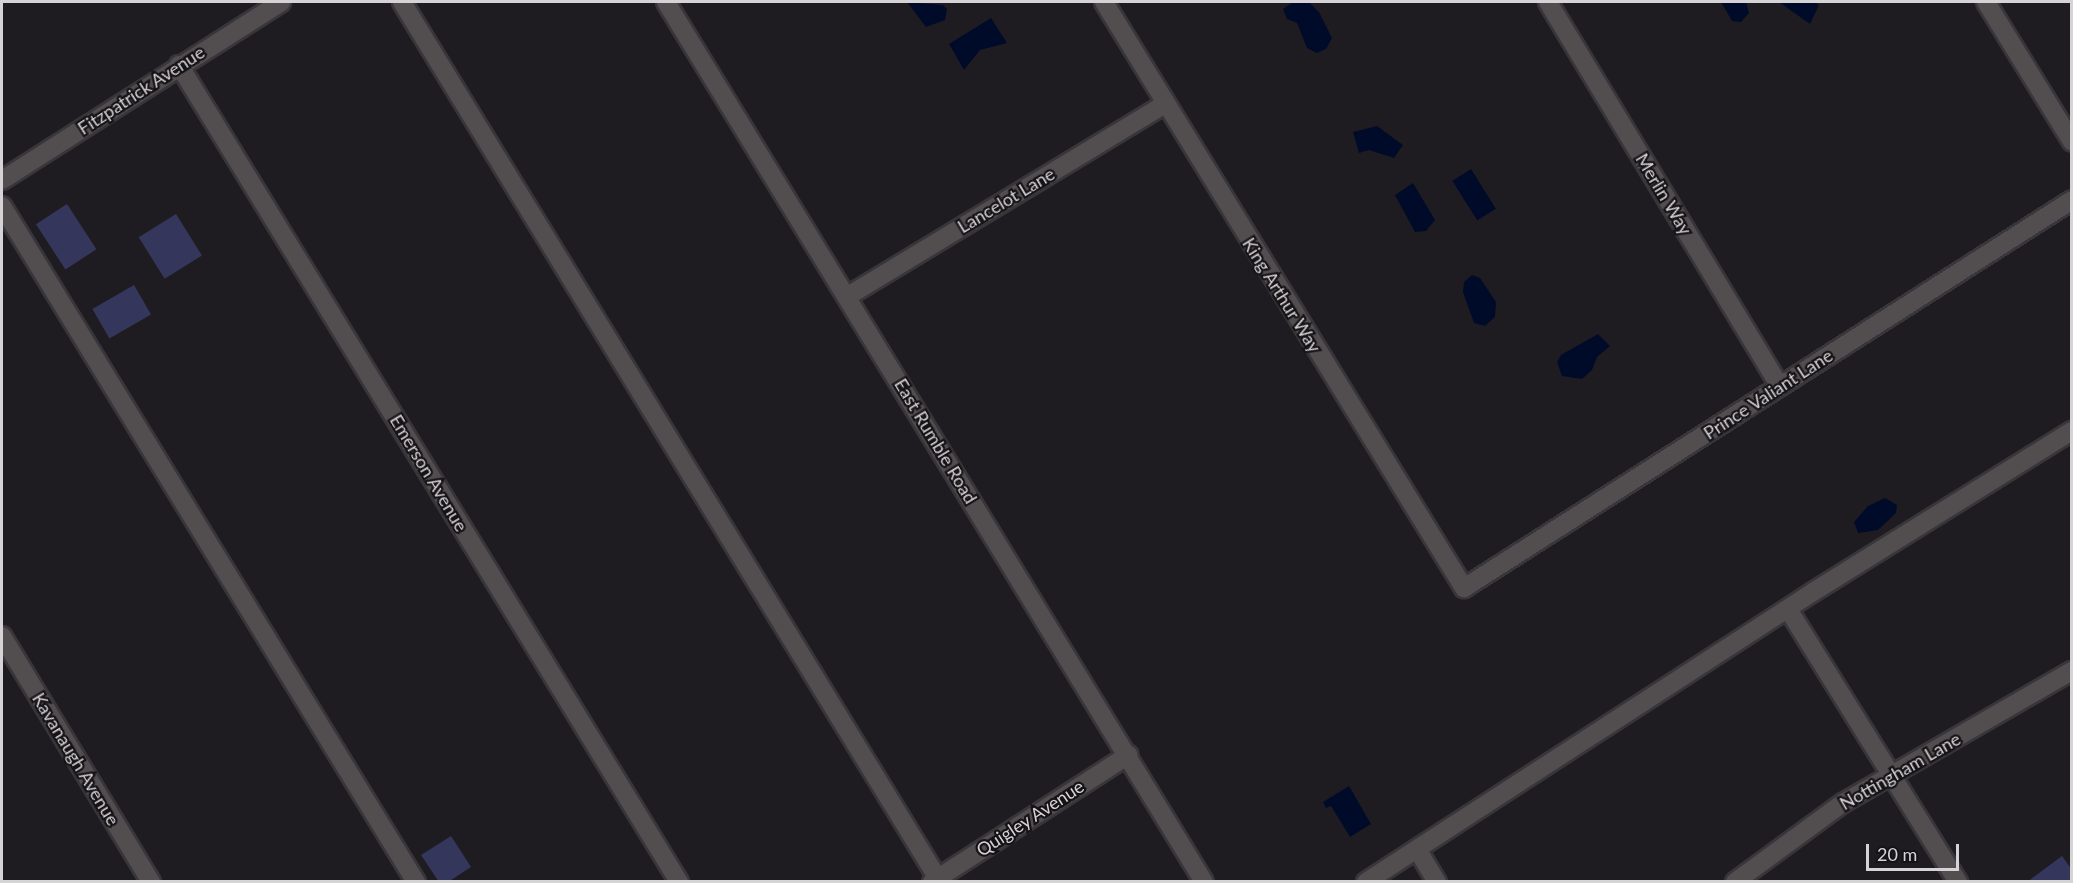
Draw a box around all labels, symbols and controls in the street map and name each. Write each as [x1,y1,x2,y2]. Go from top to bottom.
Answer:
street label: Fitzpatrick Avenue [73,41,209,139]
street label: Merlin Way [1631,149,1697,239]
street label: Lancelot Lane [954,163,1058,237]
street label: King Arthur Way [1238,233,1326,357]
street label: Prince Valiant Lane [1699,344,1837,444]
street label: East Rumble Road [890,374,982,508]
street label: Emerson Avenue [385,410,473,536]
street label: Kavanaugh Avenue [28,689,124,829]
street label: Nottingham Lane [1836,728,1964,814]
street label: Quigley Avenue [972,775,1088,861]
scale bar [1869,832,1962,870]
text: 20 m [1877,843,1917,865]

